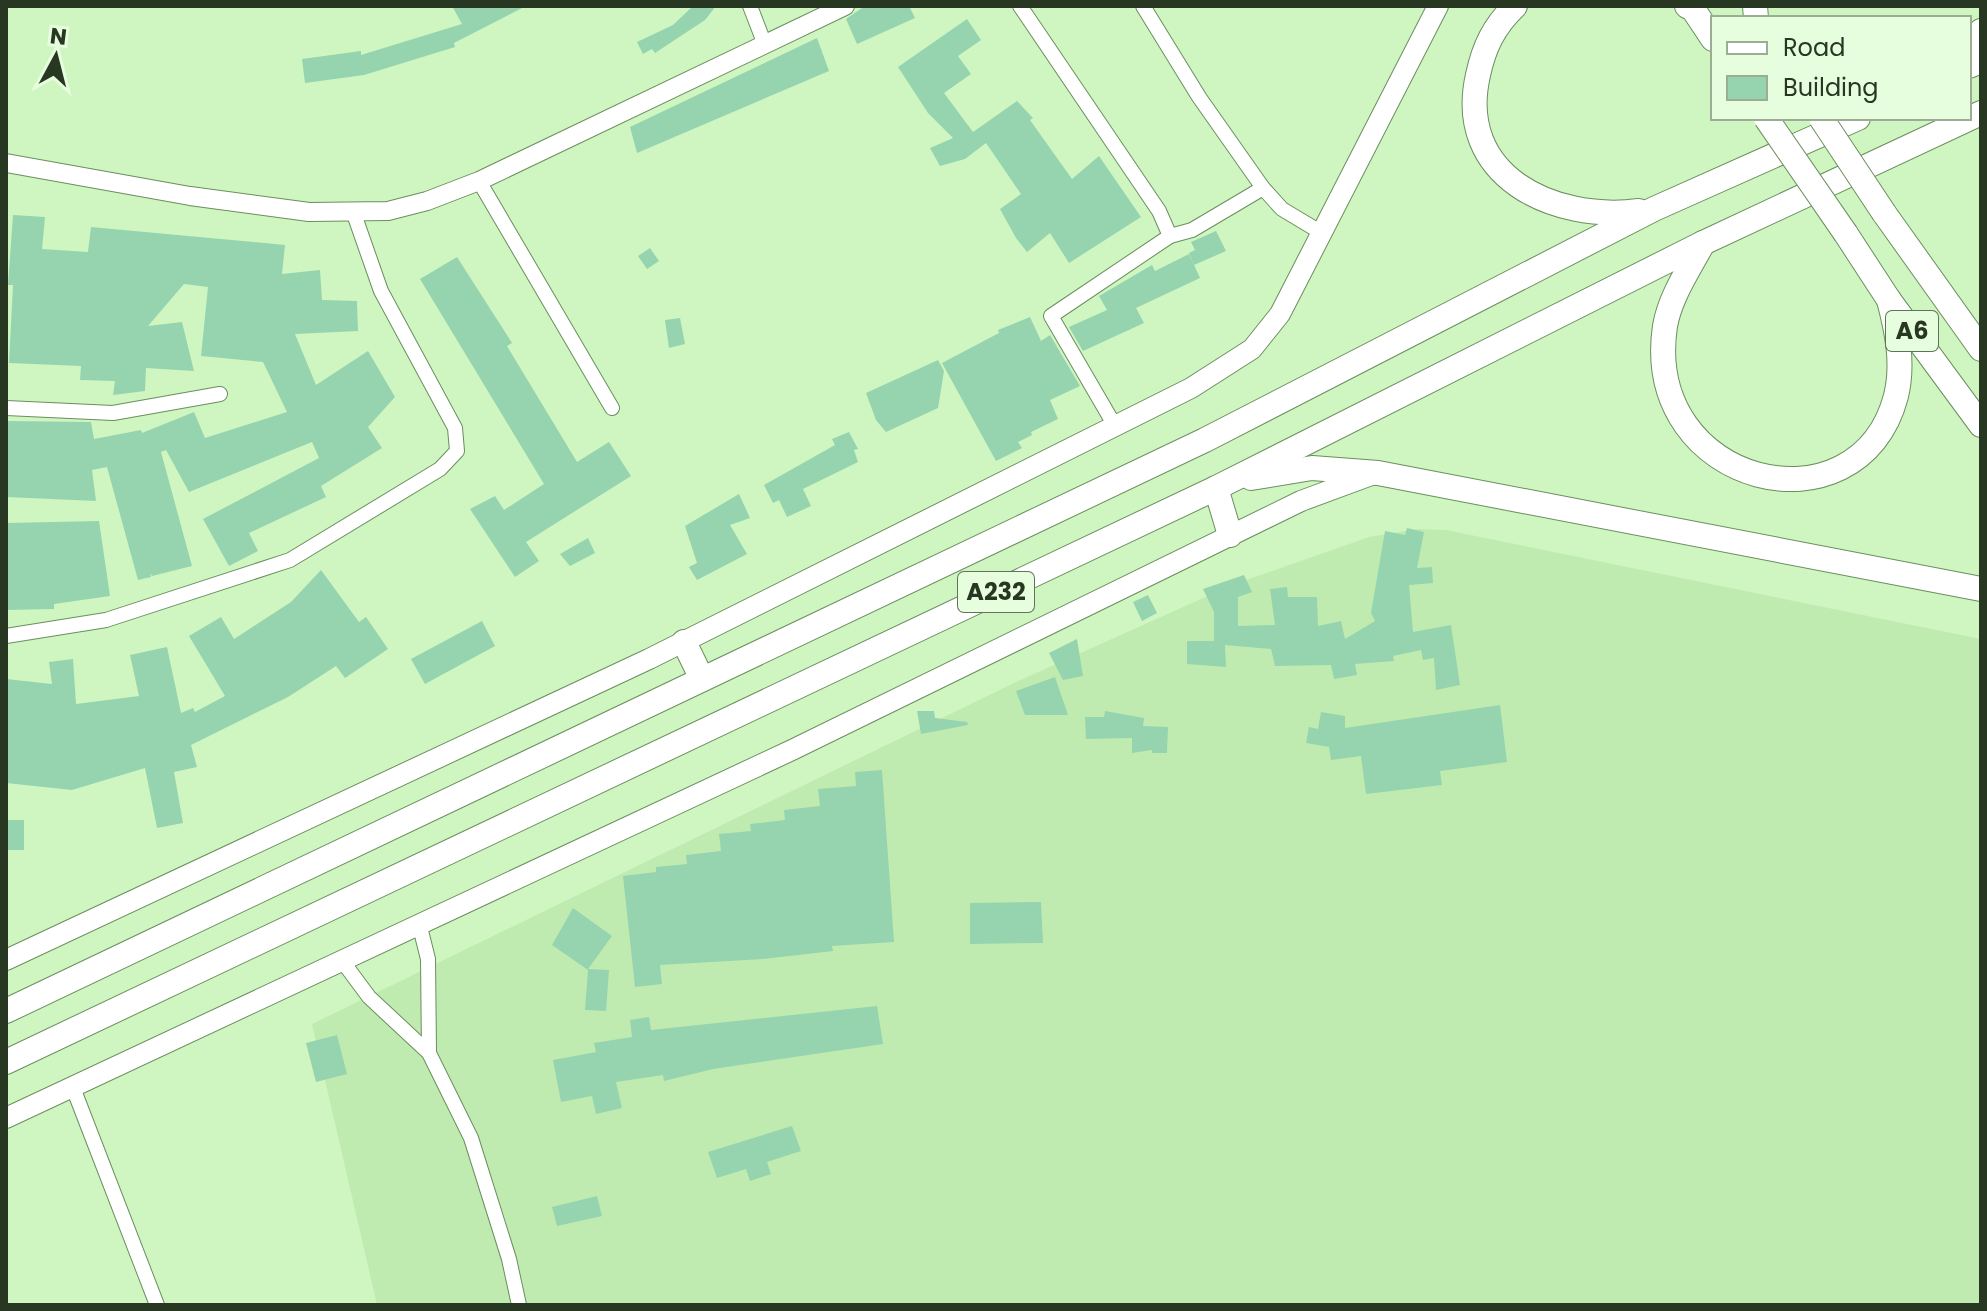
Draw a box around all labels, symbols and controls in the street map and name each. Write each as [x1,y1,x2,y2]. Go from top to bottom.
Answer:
north arrow [16,16,96,96]
legend [1711,16,1971,120]
text: N [48,20,68,53]
text: Road [1783,31,1845,64]
text: Building [1783,71,1879,104]
road number: A6 [1886,311,1938,351]
road number: A232 [958,572,1034,612]

